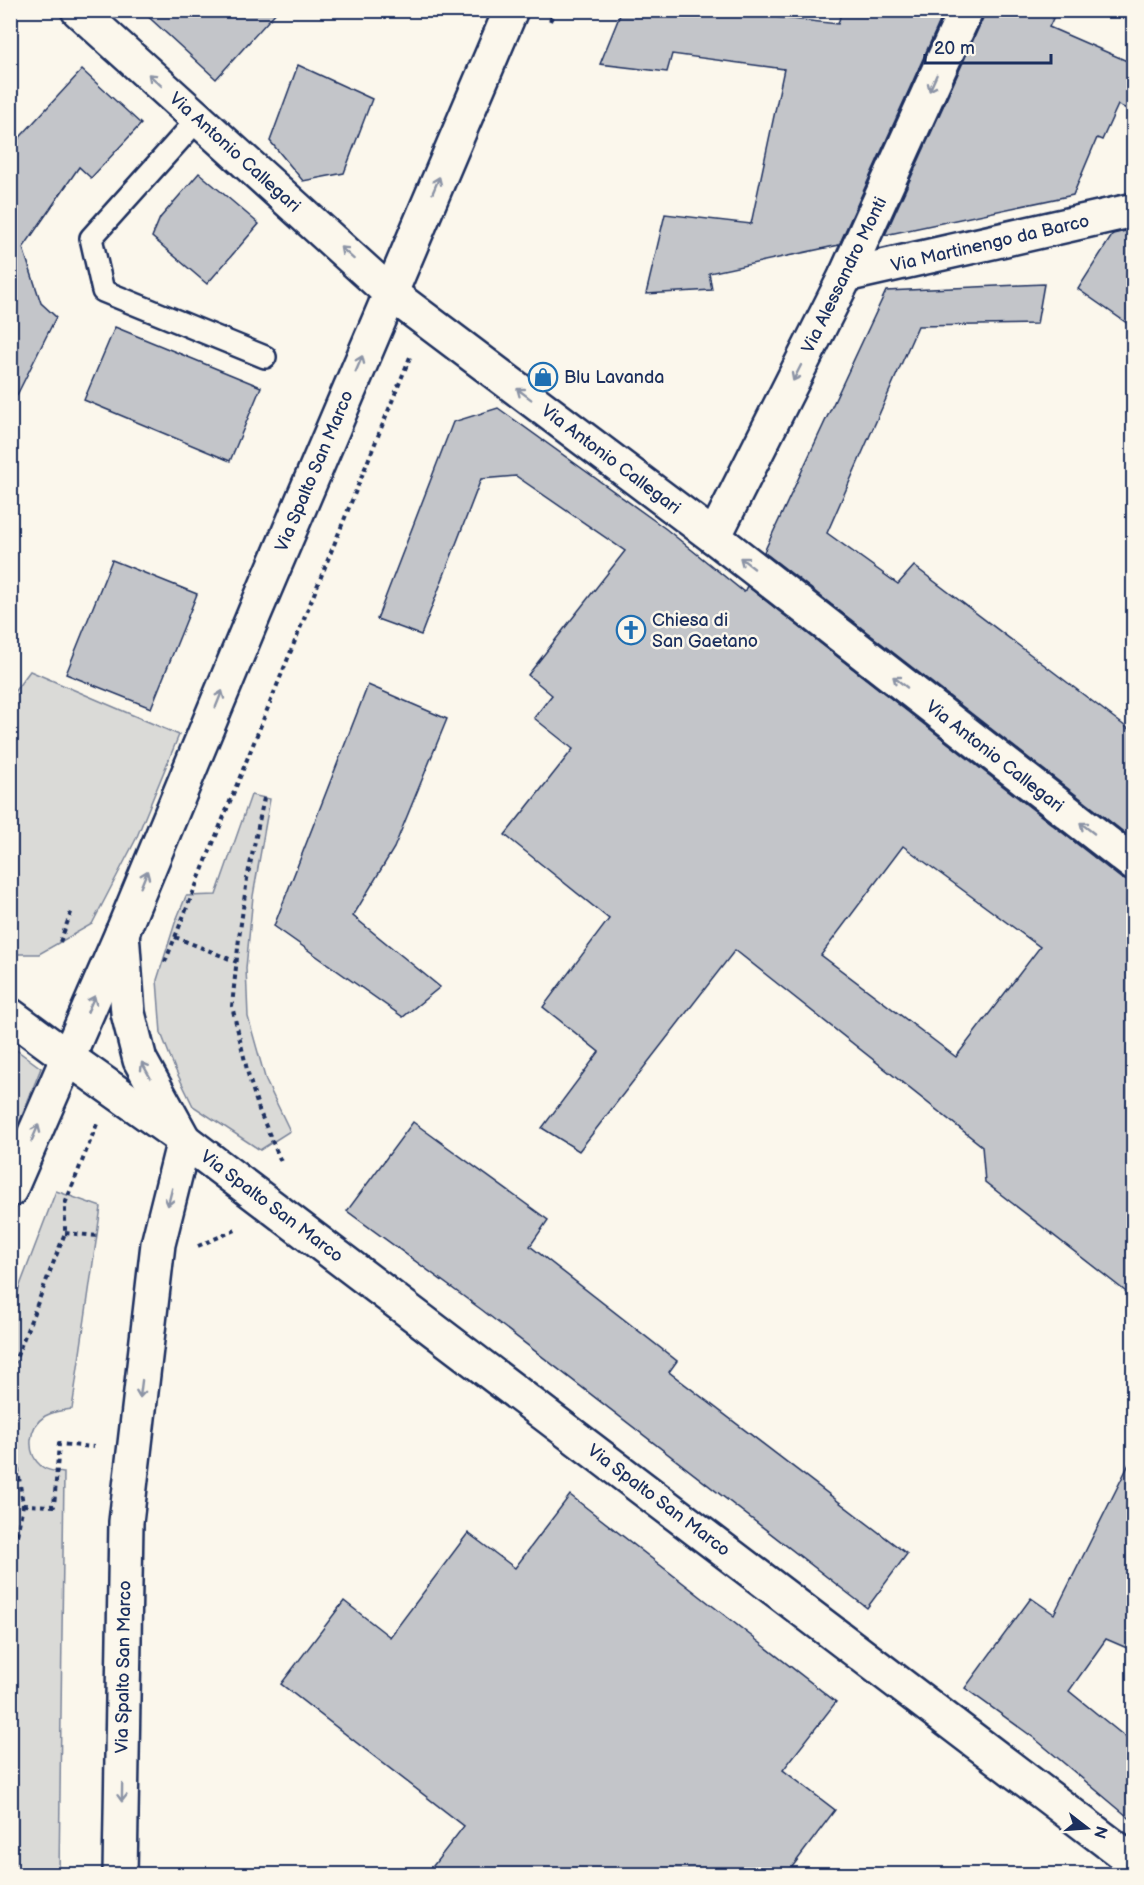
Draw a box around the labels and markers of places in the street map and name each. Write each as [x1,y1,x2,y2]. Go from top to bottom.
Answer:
shop icon: Blu Lavanda [527,361,559,393]
place label: Blu Lavanda [564,367,665,388]
place label: Chiesa di San Gaetano [652,610,758,652]
church icon: Chiesa di San Gaetano [615,614,647,646]

